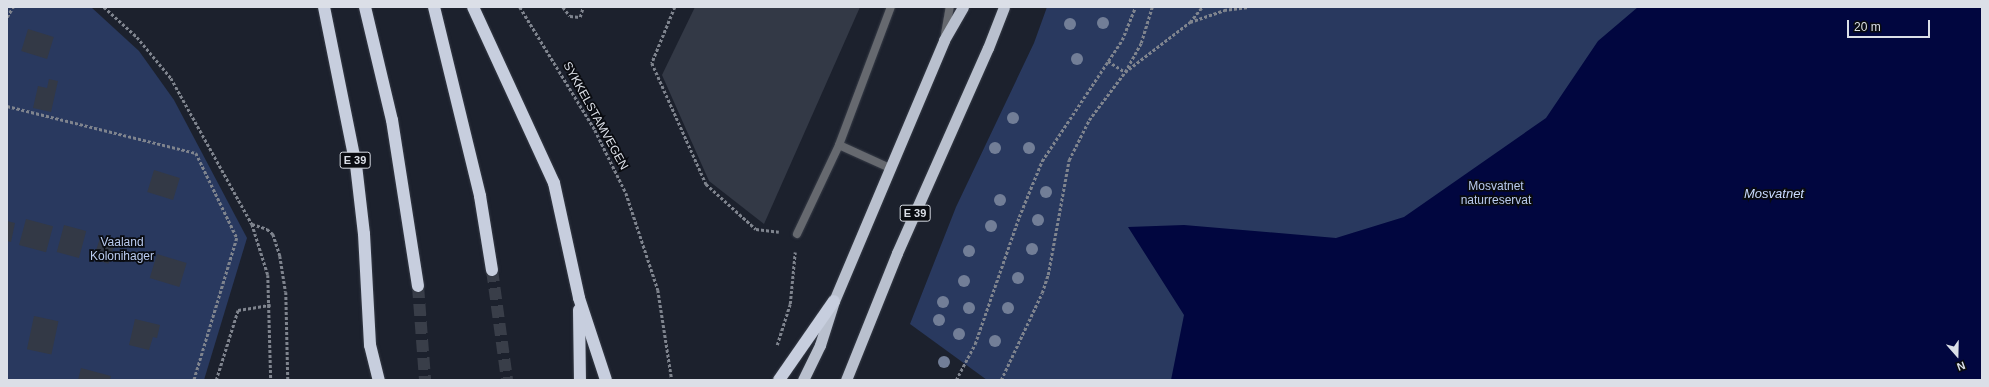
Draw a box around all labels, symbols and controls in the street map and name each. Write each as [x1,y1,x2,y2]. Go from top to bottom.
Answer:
scale bar [1849,12,1932,38]
text: 20 m [1854,20,1881,34]
street label: SYKKELSTAMVEGEN [559,60,631,172]
road number: E 39 [339,151,371,169]
park label: Mosvatnet naturreservat [1461,180,1531,208]
water label: Mosvatnet [1744,186,1804,202]
road number: E 39 [899,204,931,222]
park label: Vaaland Kolonihager [90,236,154,264]
north arrow [1937,335,1977,375]
text: N [1955,359,1967,373]

